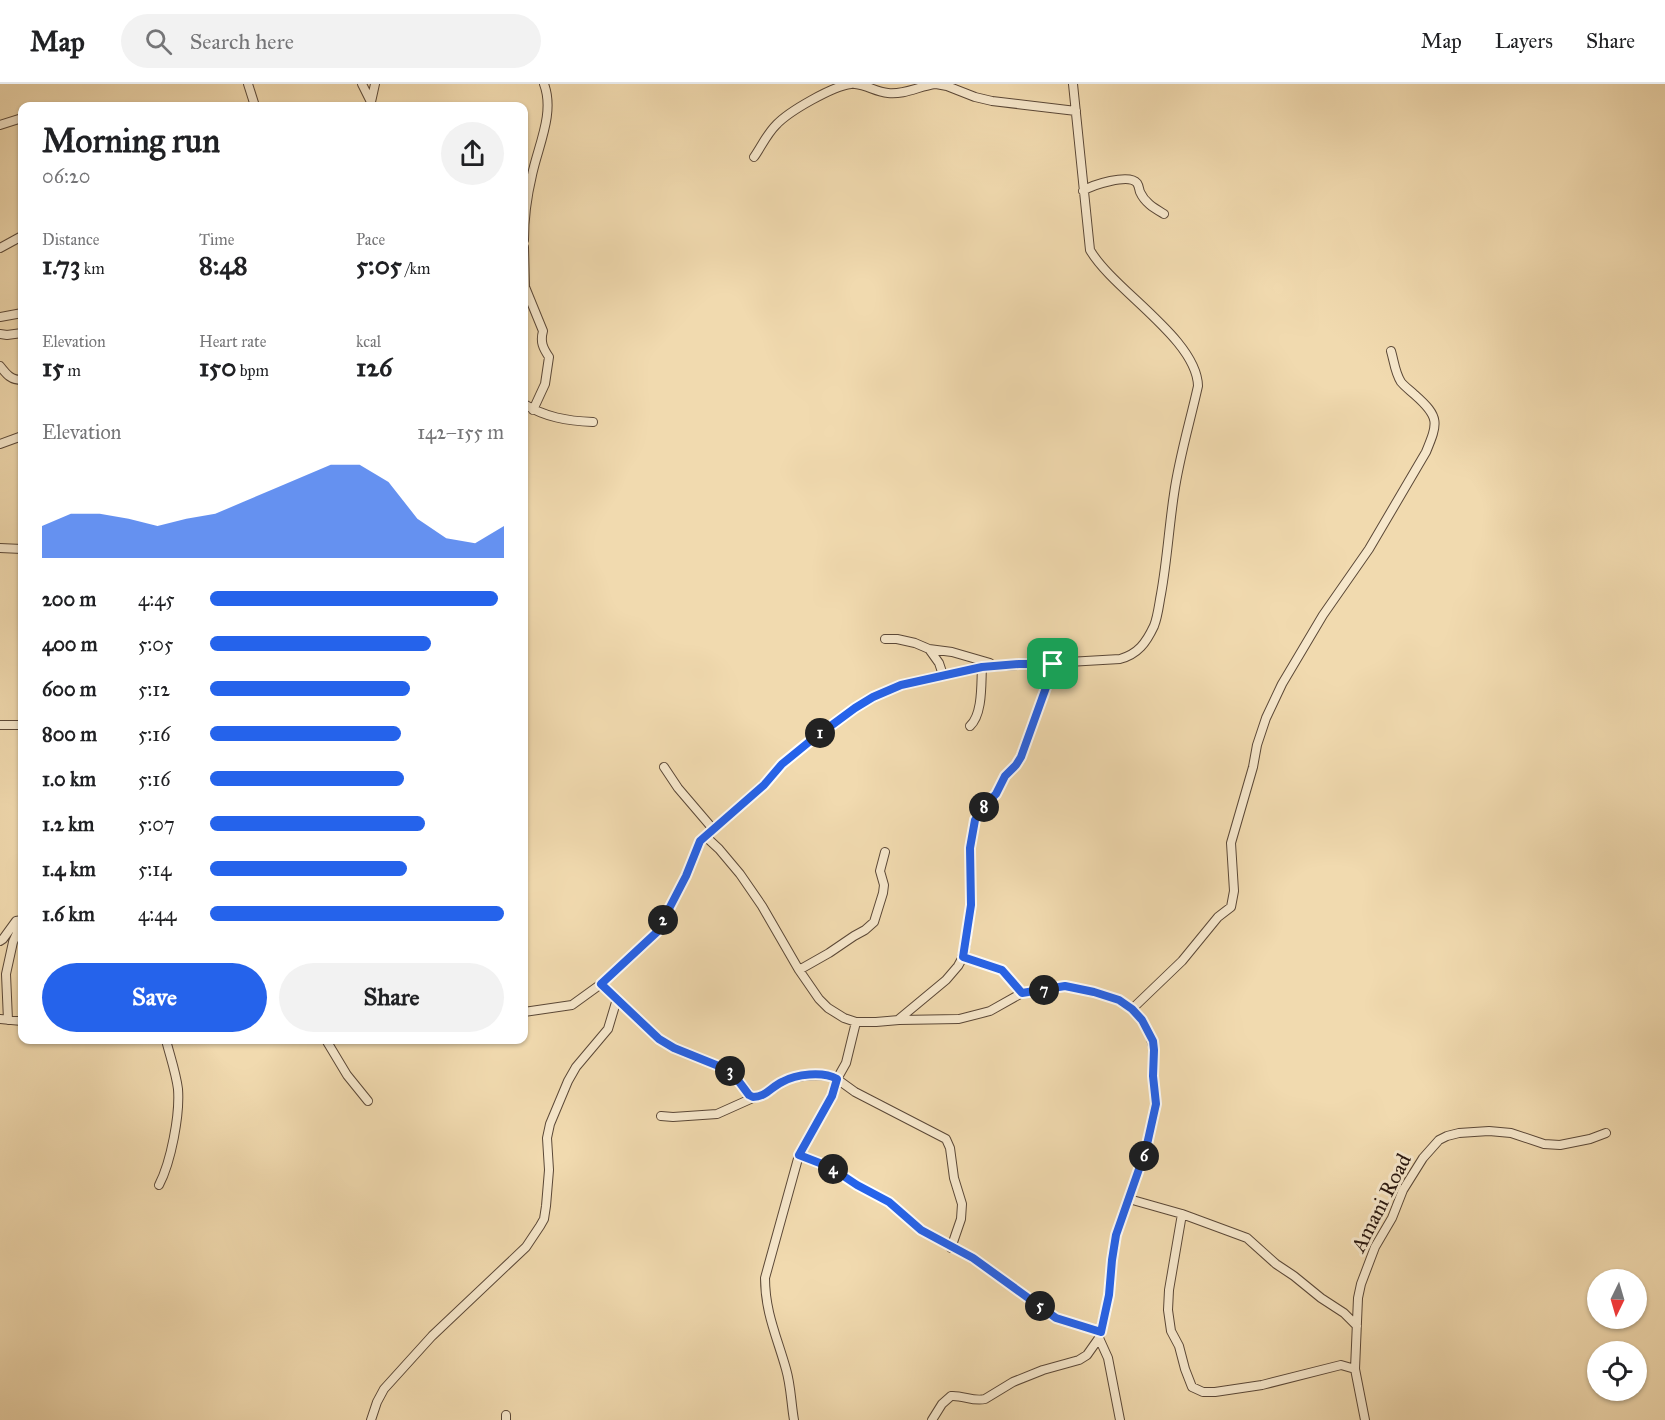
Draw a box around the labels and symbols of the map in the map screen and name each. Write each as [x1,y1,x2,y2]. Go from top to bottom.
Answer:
pin [1027,638,1078,689]
pin: 1 [805,718,835,748]
pin: 8 [969,792,999,822]
pin: 2 [648,905,678,935]
pin: 7 [1029,975,1059,1005]
pin: 3 [715,1056,745,1086]
pin: 6 [1129,1141,1159,1171]
street label: Amani Road [1345,1149,1417,1257]
pin: 4 [818,1154,848,1184]
north arrow [1587,1269,1647,1329]
pin: 5 [1025,1291,1055,1321]

